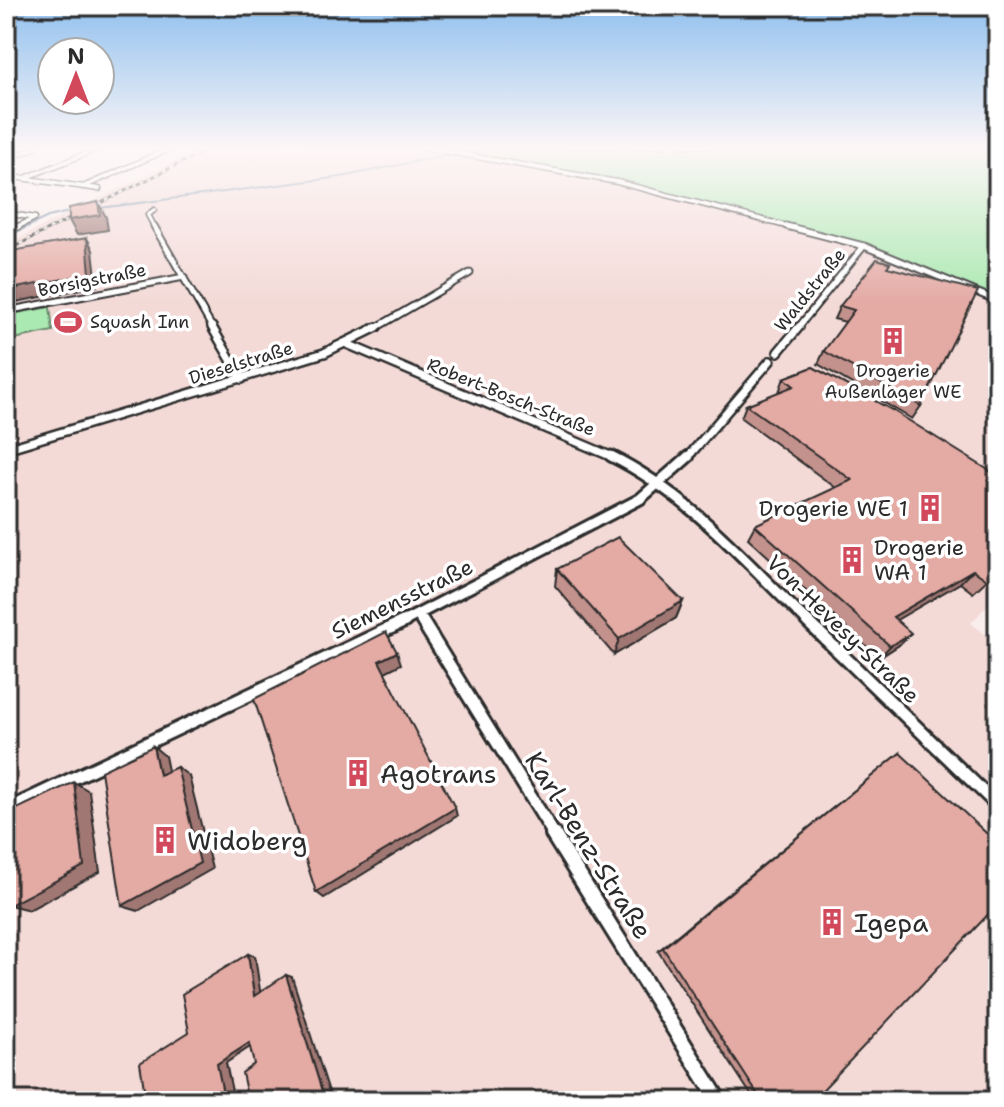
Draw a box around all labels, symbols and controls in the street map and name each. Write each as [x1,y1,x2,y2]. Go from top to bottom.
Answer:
north arrow [36,36,116,116]
text: N [67,42,85,71]
street label: Waldstraße [769,243,851,337]
street label: Borsigstraße [36,258,148,302]
sports icon: Squash Inn [53,307,83,337]
place label: Squash Inn [90,310,189,334]
building icon: Drogerie Außenlager WE [878,326,908,356]
street label: Dieselstraße [186,336,296,390]
street label: Robert-Bosch-Straße [423,352,599,442]
place label: Drogerie Außenlager WE [825,359,961,404]
building icon: Drogerie WE 1 [915,493,945,523]
place label: Drogerie WE 1 [759,494,908,523]
place label: Drogerie WA 1 [874,533,964,587]
building icon: Drogerie WA 1 [837,545,867,575]
street label: Von-Hevesy-Straße [760,548,926,710]
street label: Siemensstraße [326,552,478,646]
street label: Karl-Benz-Straße [517,745,661,945]
place label: Agotrans [380,756,497,791]
building icon: Agotrans [343,758,373,788]
place label: Widoberg [187,823,307,858]
building icon: Widoberg [150,825,180,855]
place label: Igepa [854,905,928,940]
building icon: Igepa [817,907,847,937]

